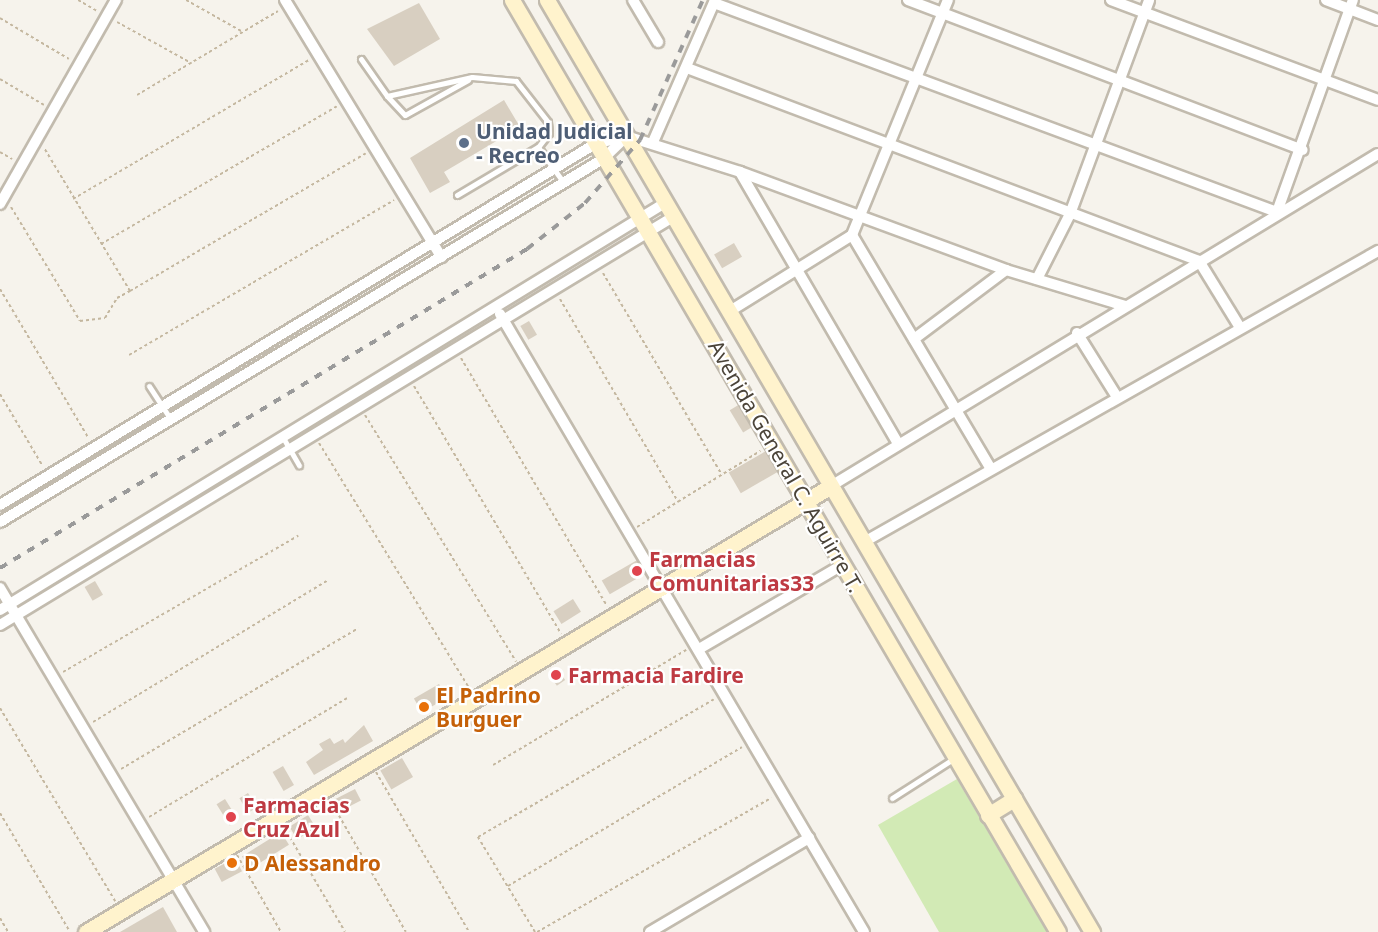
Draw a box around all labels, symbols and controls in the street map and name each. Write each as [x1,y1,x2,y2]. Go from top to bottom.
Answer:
place label: Unidad Judicial - Recreo [476,118,632,168]
marker: Unidad Judicial - Recreo [457,136,471,150]
street label: Avenida General C. Aguirre T. [703,336,869,596]
place label: Farmacias Comunitarias33 [649,546,814,596]
marker: Farmacias Comunitarias33 [630,564,644,578]
place label: Farmacia Fardire [568,662,744,688]
marker: Farmacia Fardire [549,668,563,682]
place label: El Padrino Burguer [436,682,541,732]
marker: El Padrino Burguer [417,700,431,714]
place label: Farmacias Cruz Azul [243,792,350,842]
marker: Farmacias Cruz Azul [224,810,238,824]
place label: D Alessandro [244,850,381,876]
marker: D Alessandro [225,856,239,870]

